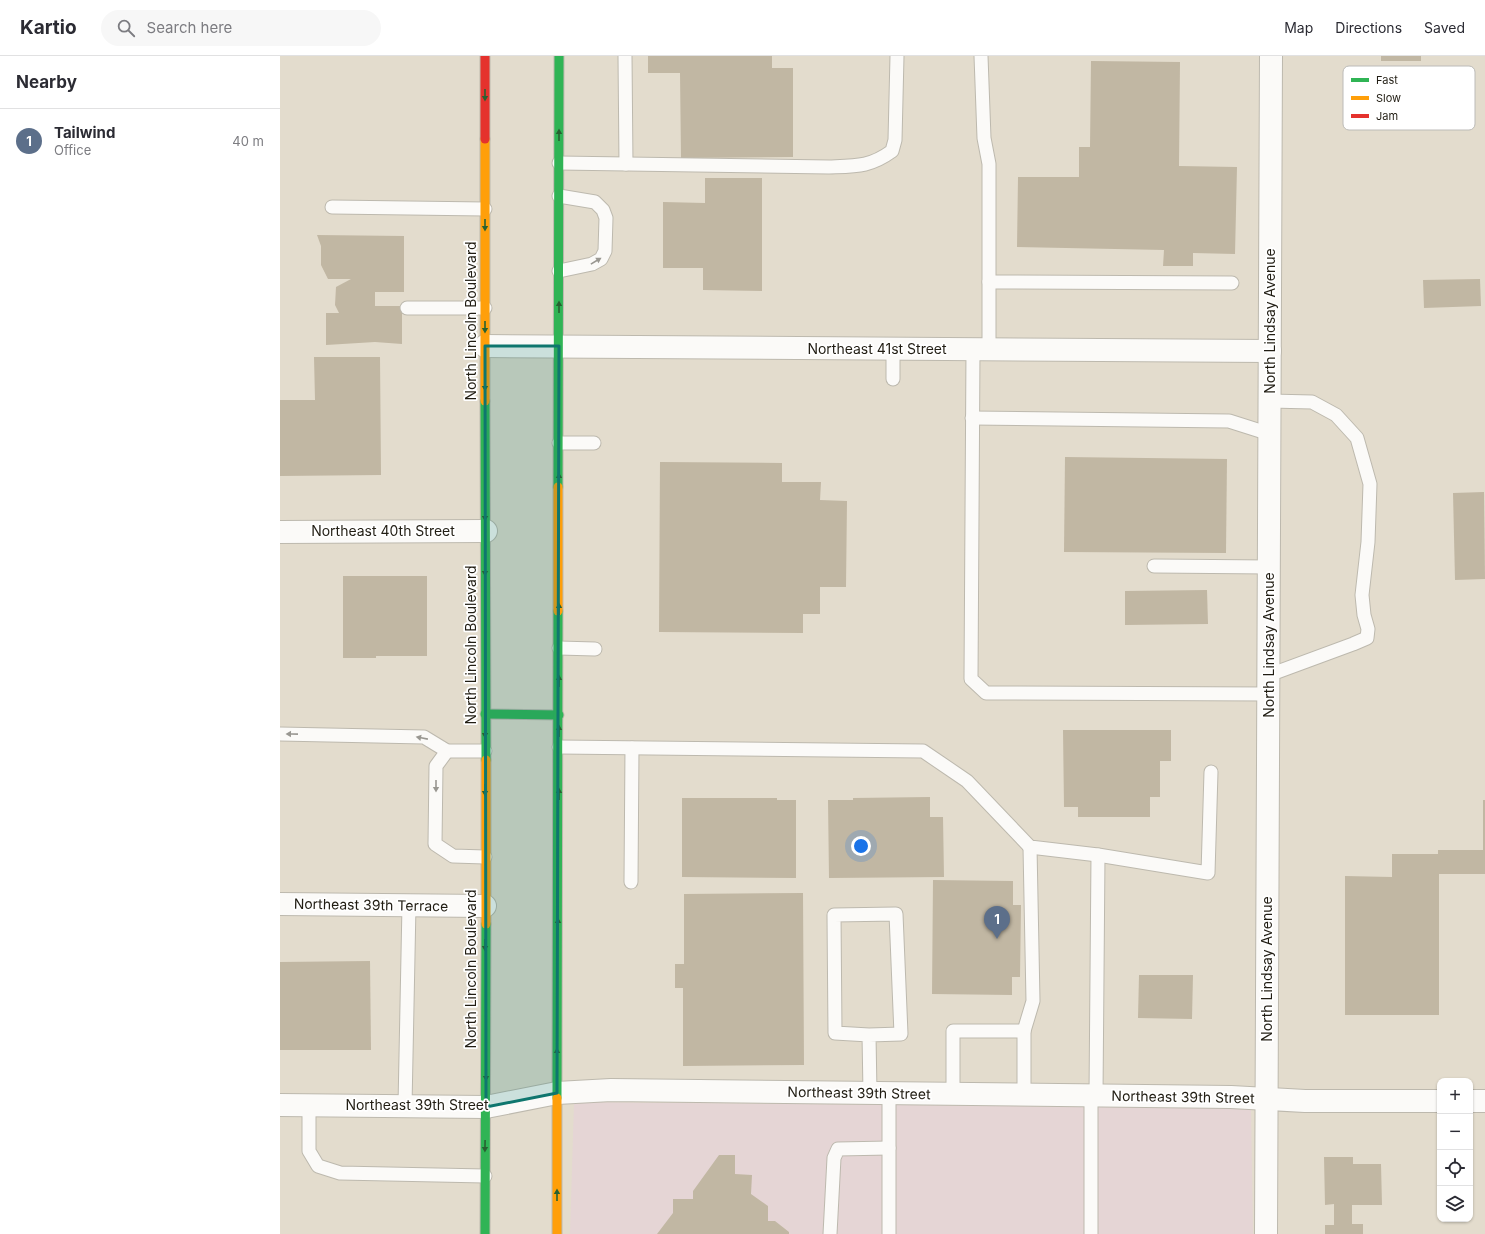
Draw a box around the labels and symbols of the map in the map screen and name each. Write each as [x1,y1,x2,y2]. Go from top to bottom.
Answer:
legend [1343,66,1475,130]
text: Fast [1376,73,1398,87]
one-way arrow [482,89,488,102]
text: Slow [1376,91,1401,105]
text: Jam [1376,109,1398,123]
one-way arrow [556,128,562,141]
one-way arrow [482,219,488,232]
street label: North Lincoln Boulevard [462,241,479,401]
street label: North Lindsay Avenue [1261,248,1278,394]
one-way arrow [590,257,602,264]
one-way arrow [556,300,562,313]
one-way arrow [482,321,488,334]
street label: Northeast 41st Street [807,340,947,357]
one-way arrow [482,379,488,392]
one-way arrow [556,472,562,485]
one-way arrow [482,509,488,522]
street label: Northeast 40th Street [311,522,455,539]
one-way arrow [482,564,488,577]
street label: North Lincoln Boulevard [462,565,479,725]
street label: North Lindsay Avenue [1260,572,1277,718]
one-way arrow [556,602,562,615]
one-way arrow [556,674,562,687]
one-way arrow [556,724,562,737]
one-way arrow [482,726,488,739]
one-way arrow [285,731,298,737]
one-way arrow [415,735,428,741]
one-way arrow [433,780,439,793]
one-way arrow [482,784,488,797]
one-way arrow [556,787,562,800]
your location [851,836,871,856]
street label: North Lincoln Boulevard [462,889,479,1049]
street label: Northeast 39th Terrace [294,895,448,914]
street label: North Lindsay Avenue [1258,896,1275,1042]
pin: 1 [984,906,1010,939]
one-way arrow [555,917,561,930]
one-way arrow [482,939,488,952]
one-way arrow [554,1047,560,1060]
one-way arrow [483,1069,489,1082]
street label: Northeast 39th Street [787,1083,931,1102]
street label: Northeast 39th Street [1111,1087,1255,1106]
street label: Northeast 39th Street [345,1096,489,1113]
one-way arrow [482,1140,489,1152]
one-way arrow [554,1188,560,1201]

